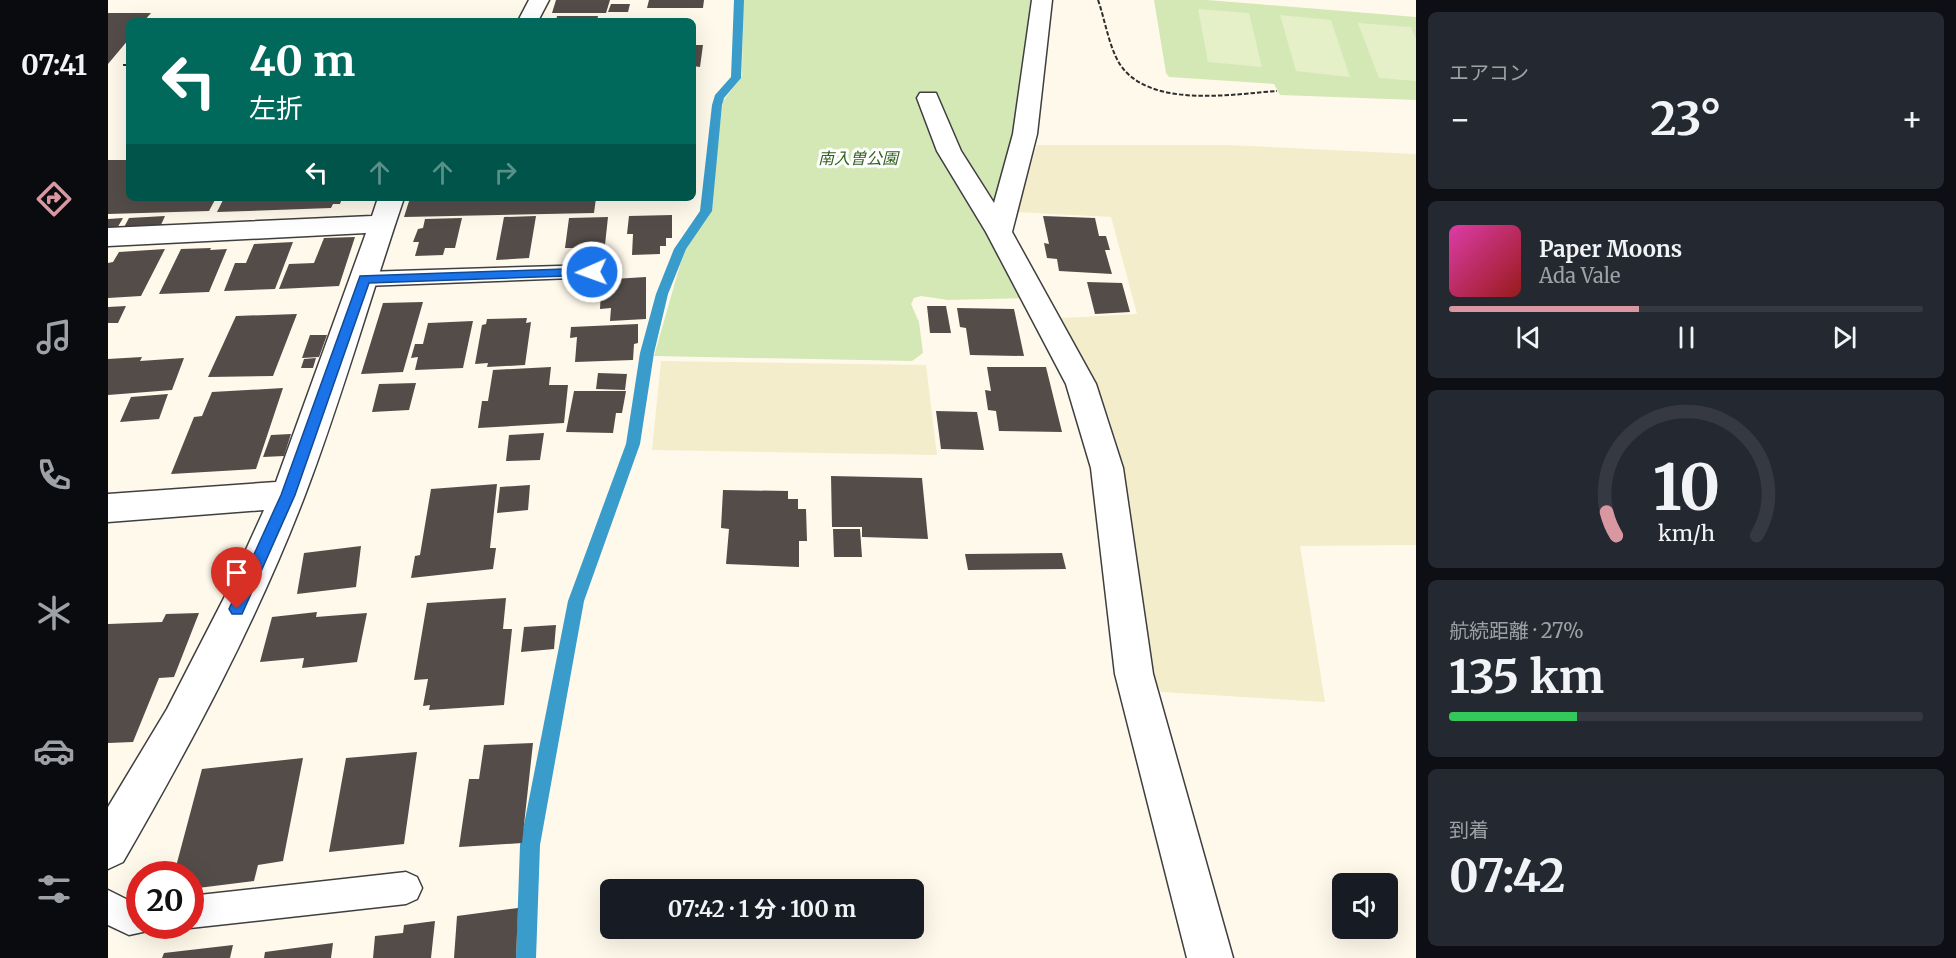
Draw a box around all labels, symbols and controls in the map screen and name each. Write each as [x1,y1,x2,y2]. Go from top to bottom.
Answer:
text: 40 m [249,35,355,87]
icon: left [150,42,228,120]
text: 07:41 [21,48,87,82]
text: エアコン [1449,60,1529,85]
text: 左折 [249,91,303,125]
text: 23° [1650,91,1722,147]
text: − [1449,99,1471,140]
text: + [1901,99,1923,140]
park label: 南入曽公園 [818,148,900,168]
icon: left [300,156,333,189]
icon: ahead [363,156,396,189]
icon: ahead [426,156,459,189]
icon: right [489,156,522,189]
icon: directions [33,178,75,220]
text: Paper Moons [1539,235,1682,263]
position arrow [560,240,624,304]
text: Ada Vale [1539,263,1620,288]
icon: music [33,316,75,358]
icon: previous [1512,321,1545,354]
icon: pause [1670,321,1703,354]
icon: next [1828,321,1861,354]
text: 10 [1652,449,1720,527]
icon: phone [33,454,75,496]
text: km/h [1658,520,1714,547]
pin [211,547,262,609]
icon: arrive [220,556,253,589]
icon: climate [33,592,75,634]
text: 航続距離 · 27% [1449,618,1584,643]
text: 135 km [1449,649,1604,705]
icon: car [33,730,75,772]
text: 到着 [1449,817,1489,842]
text: 07:42 [1449,848,1565,904]
speed limit sign: 20 [126,861,204,939]
icon: filters [33,868,75,910]
map controls [1332,873,1398,939]
button: sound [1332,873,1398,939]
text: 07:42 · 1 分 · 100 m [668,895,856,923]

